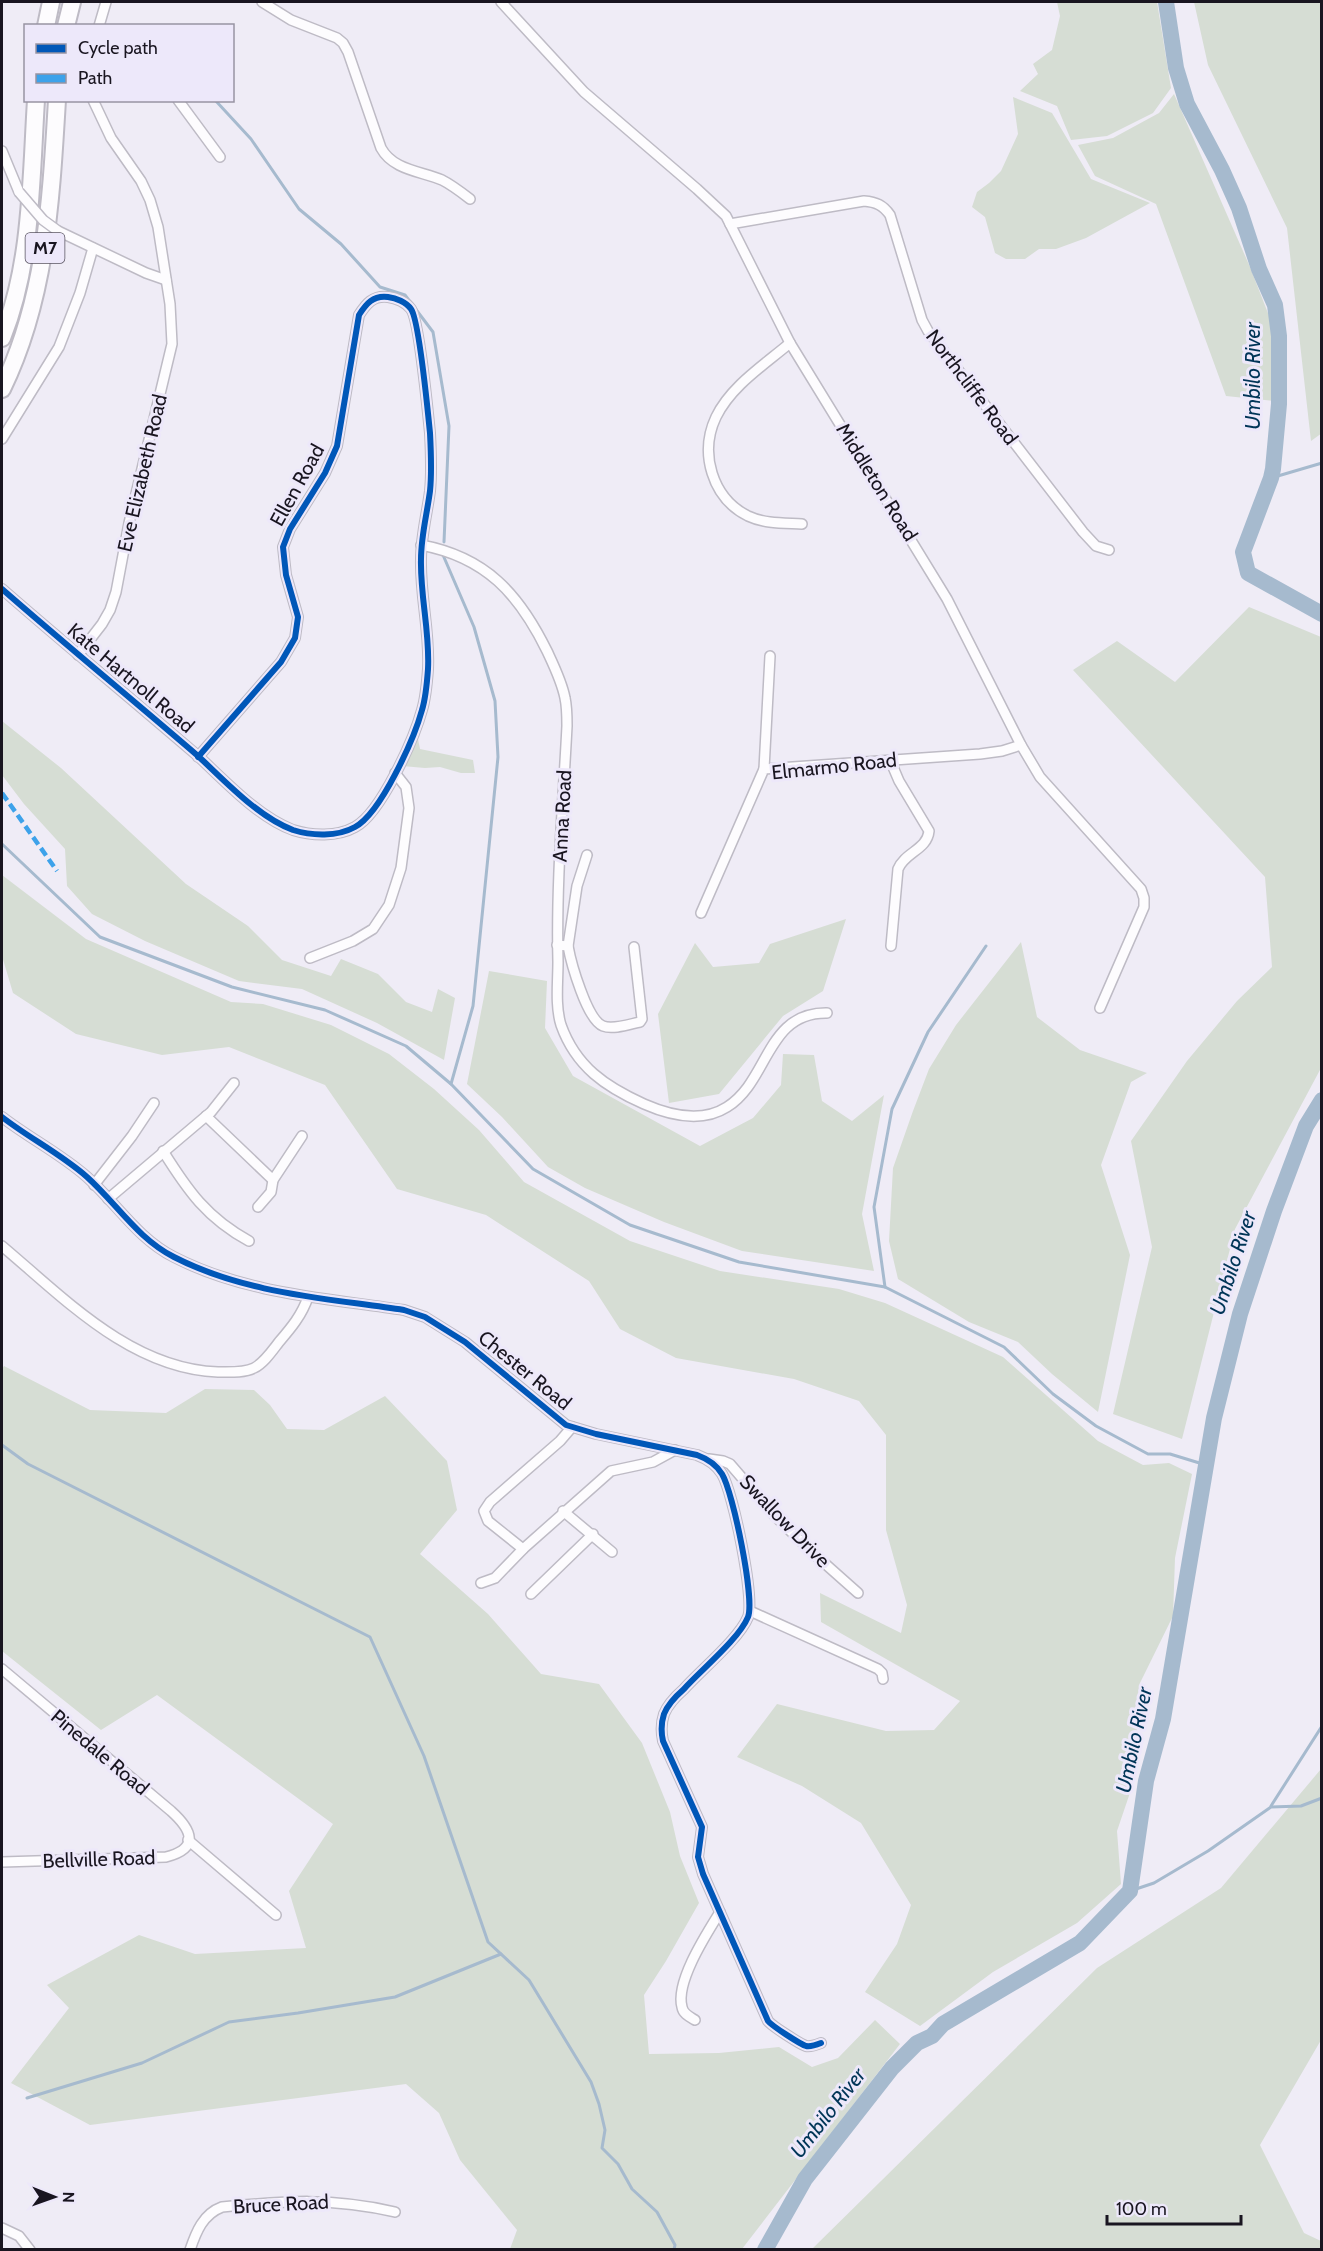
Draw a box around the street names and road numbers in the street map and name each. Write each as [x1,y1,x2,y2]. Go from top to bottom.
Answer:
road number: M7 [26,233,64,263]
street label: Northcliffe Road [921,325,1023,449]
street label: Eve Elizabeth Road [112,392,172,554]
street label: Middleton Road [831,419,923,545]
street label: Ellen Road [265,440,329,530]
street label: Kate Hartnoll Road [63,618,199,738]
street label: Elmarmo Road [770,747,898,785]
street label: Anna Road [548,769,576,863]
street label: Chester Road [474,1325,576,1415]
street label: Swallow Drive [735,1470,835,1572]
street label: Pinedale Road [46,1704,154,1800]
street label: Bellville Road [42,1845,156,1873]
street label: Bruce Road [233,2190,329,2218]

